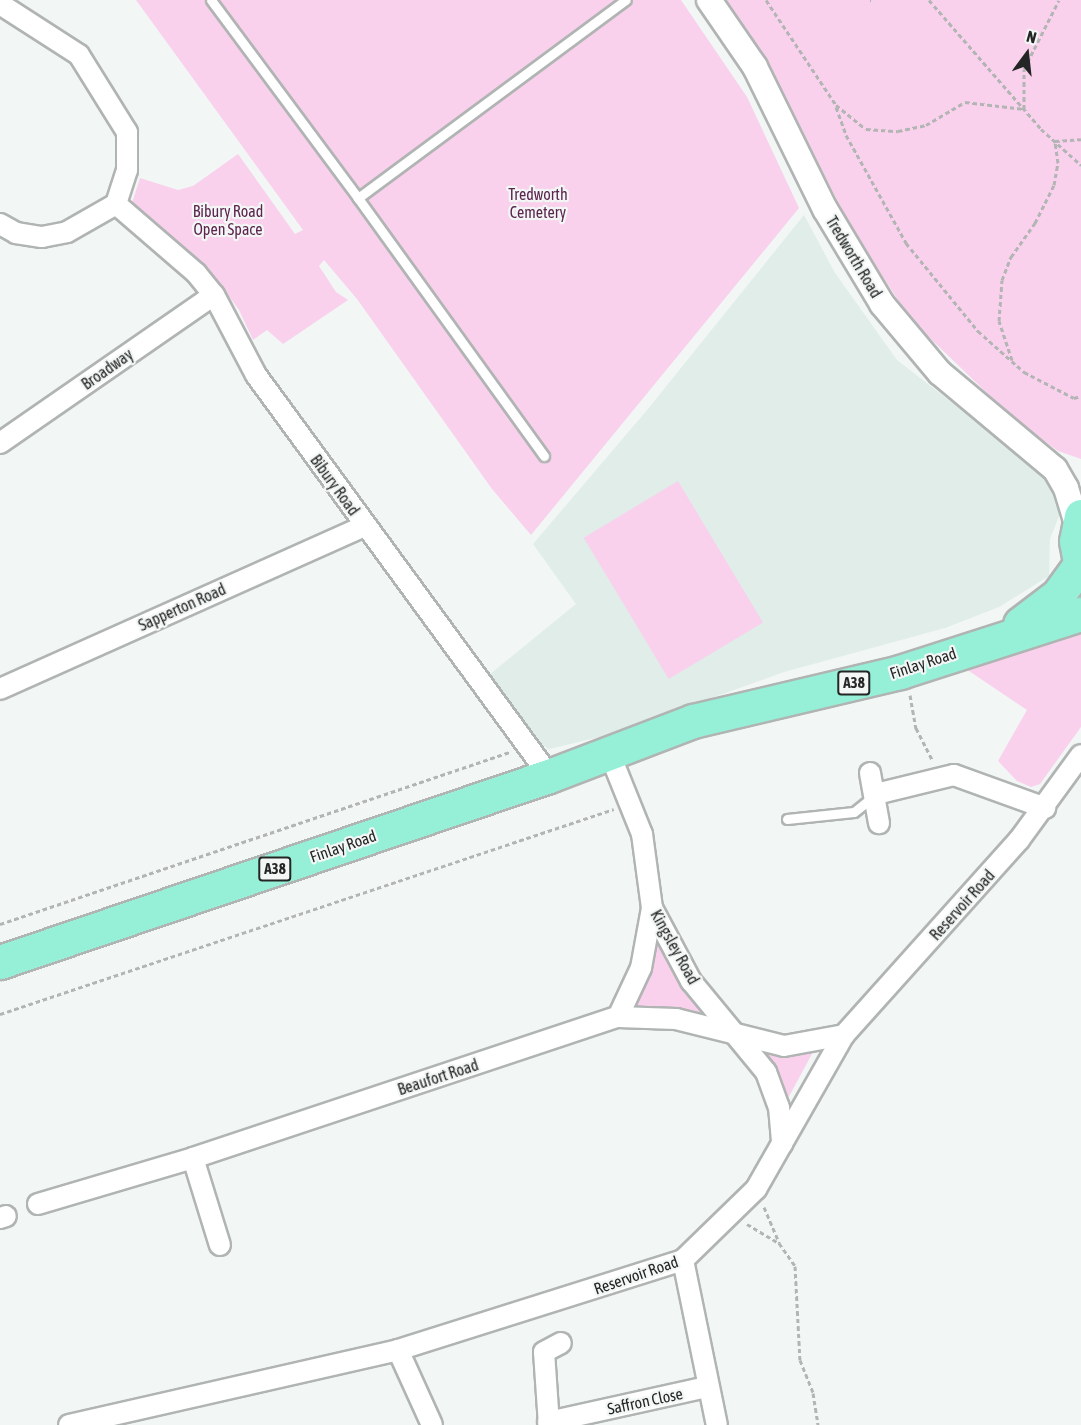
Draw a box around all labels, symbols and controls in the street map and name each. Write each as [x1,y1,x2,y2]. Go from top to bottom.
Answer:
north arrow [997,24,1057,84]
text: N [1025,27,1039,47]
park label: Tredworth Cemetery [508,184,568,222]
park label: Bibury Road Open Space [193,201,263,239]
street label: Tredworth Road [822,213,886,301]
street label: Broadway [78,344,136,394]
street label: Bibury Road [306,451,364,519]
street label: Sapperton Road [135,579,229,635]
street label: Finlay Road [887,643,959,683]
road number: A38 [836,671,872,695]
street label: Finlay Road [307,826,379,866]
road number: A38 [257,857,293,881]
street label: Reservoir Road [925,866,999,944]
street label: Kingsley Road [647,906,703,988]
street label: Beaufort Road [395,1055,481,1099]
street label: Reservoir Road [591,1252,681,1298]
street label: Saffron Close [605,1384,685,1418]

